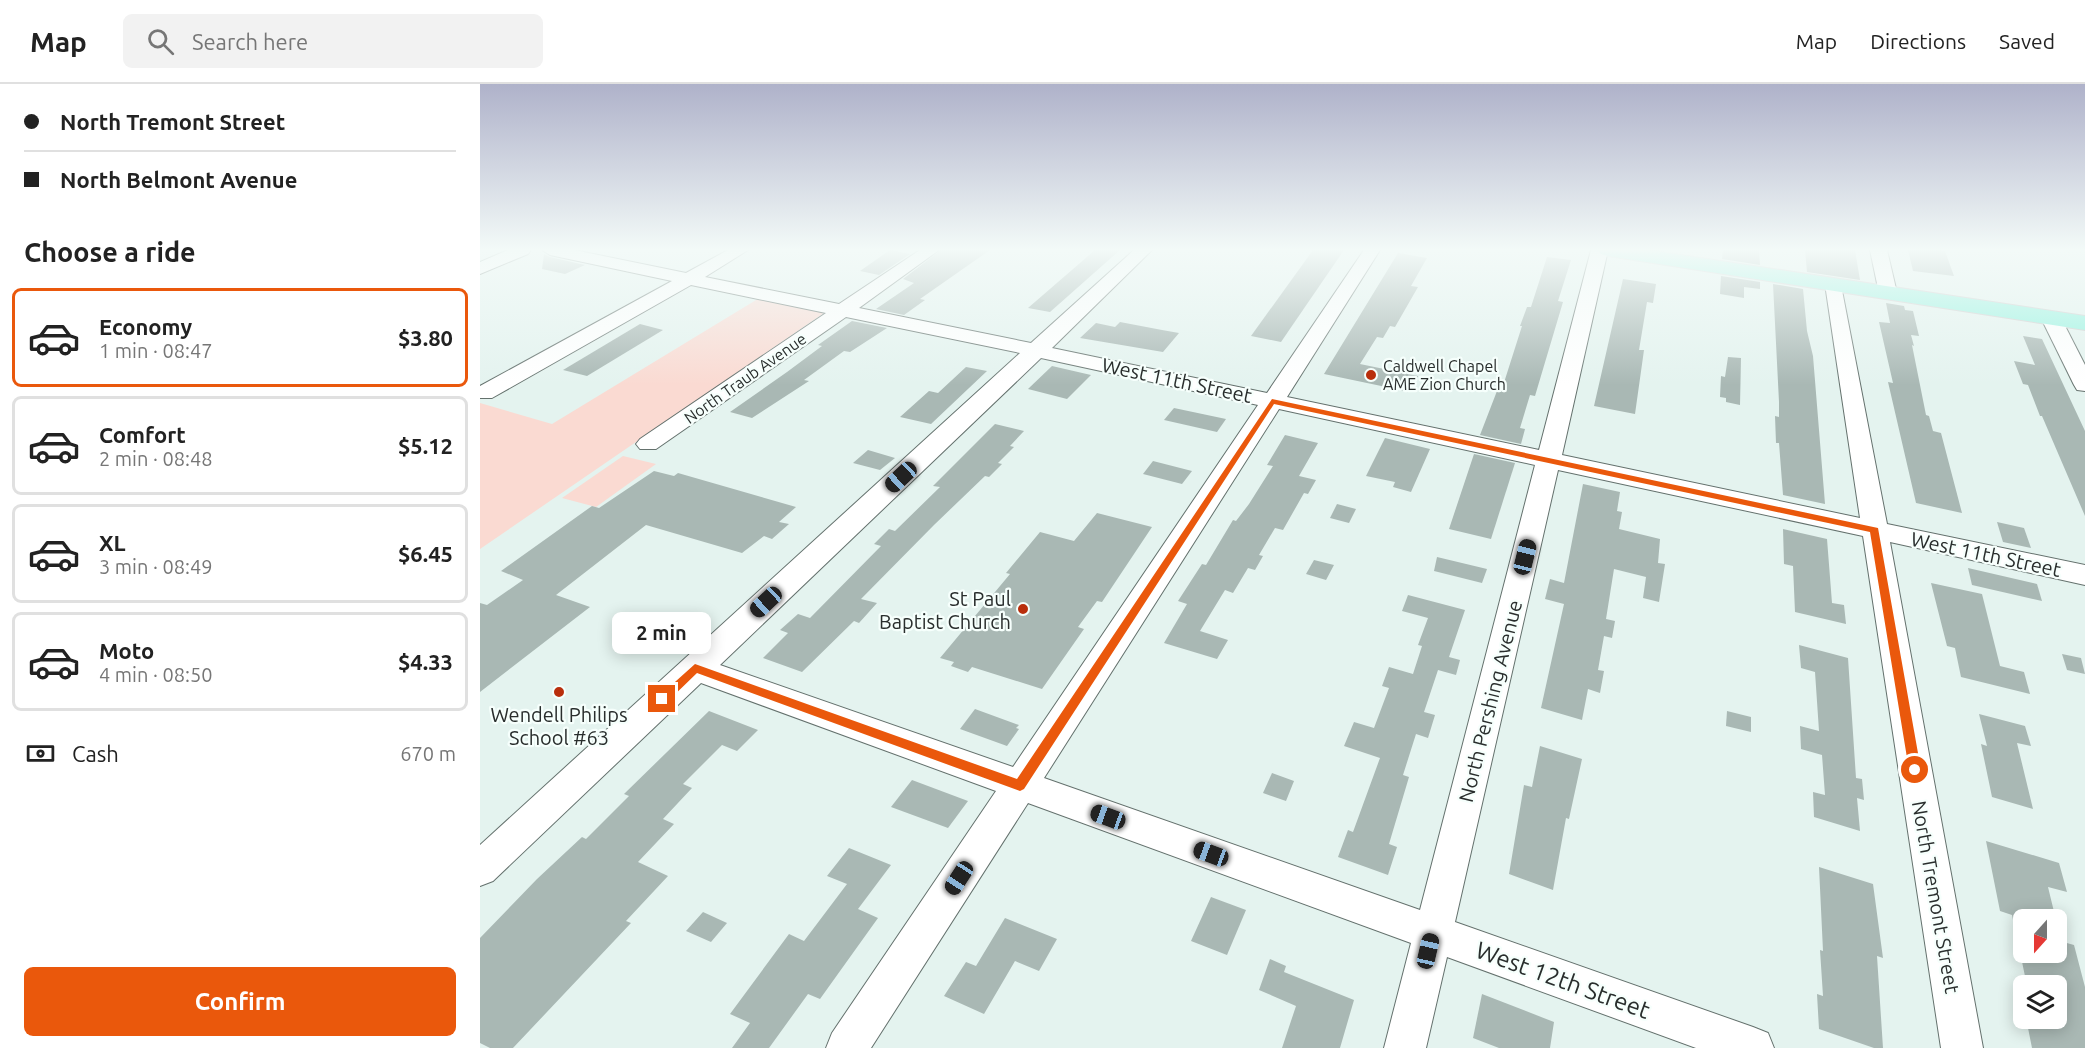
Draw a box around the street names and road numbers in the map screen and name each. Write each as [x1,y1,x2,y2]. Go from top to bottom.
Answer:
street label: North Traub Avenue [681,329,809,427]
street label: West 11th Street [1100,353,1254,407]
street label: West 11th Street [1909,527,2063,581]
street label: North Pershing Avenue [1454,598,1526,804]
street label: North Tremont Street [1908,799,1964,995]
street label: West 12th Street [1472,936,1654,1024]

